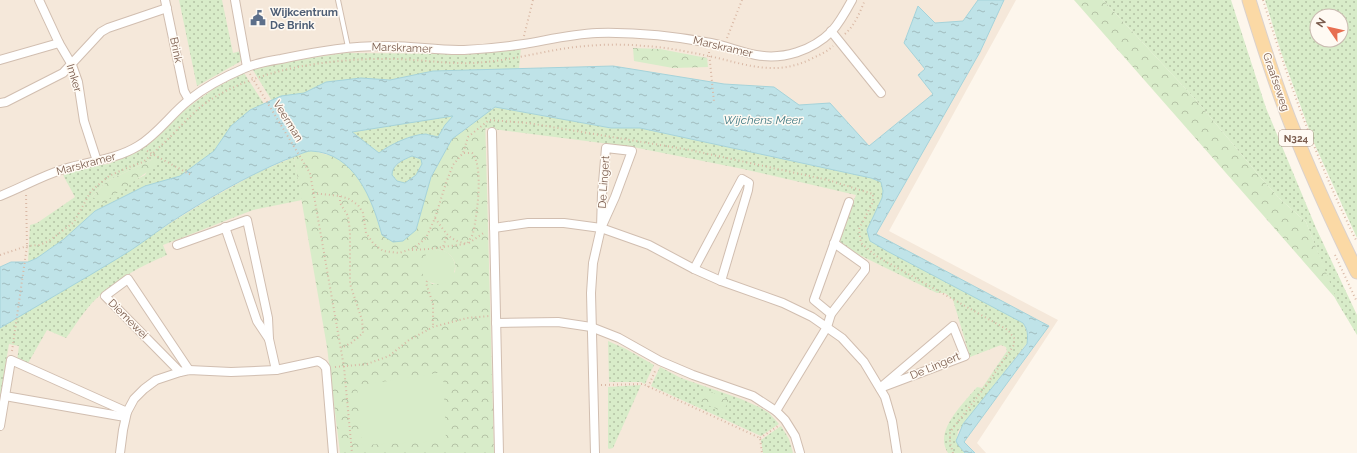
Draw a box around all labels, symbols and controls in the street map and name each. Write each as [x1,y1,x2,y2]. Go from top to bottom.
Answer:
place label: Wijkcentrum De Brink [270,6,338,32]
north arrow [1309,8,1349,48]
public building icon: Wijkcentrum De Brink [249,9,267,27]
text: N [1313,16,1329,30]
street label: Marskramer [692,34,754,60]
street label: Brink [167,36,185,64]
street label: Marskramer [371,40,433,56]
street label: Graafseweg [1260,51,1292,113]
street label: Imker [64,62,84,94]
street label: Veerman [270,98,306,144]
water label: Wijchens Meer [724,113,803,127]
road number: N324 [1279,130,1313,146]
street label: Marskramer [55,150,117,178]
street label: De Lingert [596,155,612,209]
street label: Diemewei [105,296,151,342]
street label: De Lingert [908,350,962,382]

